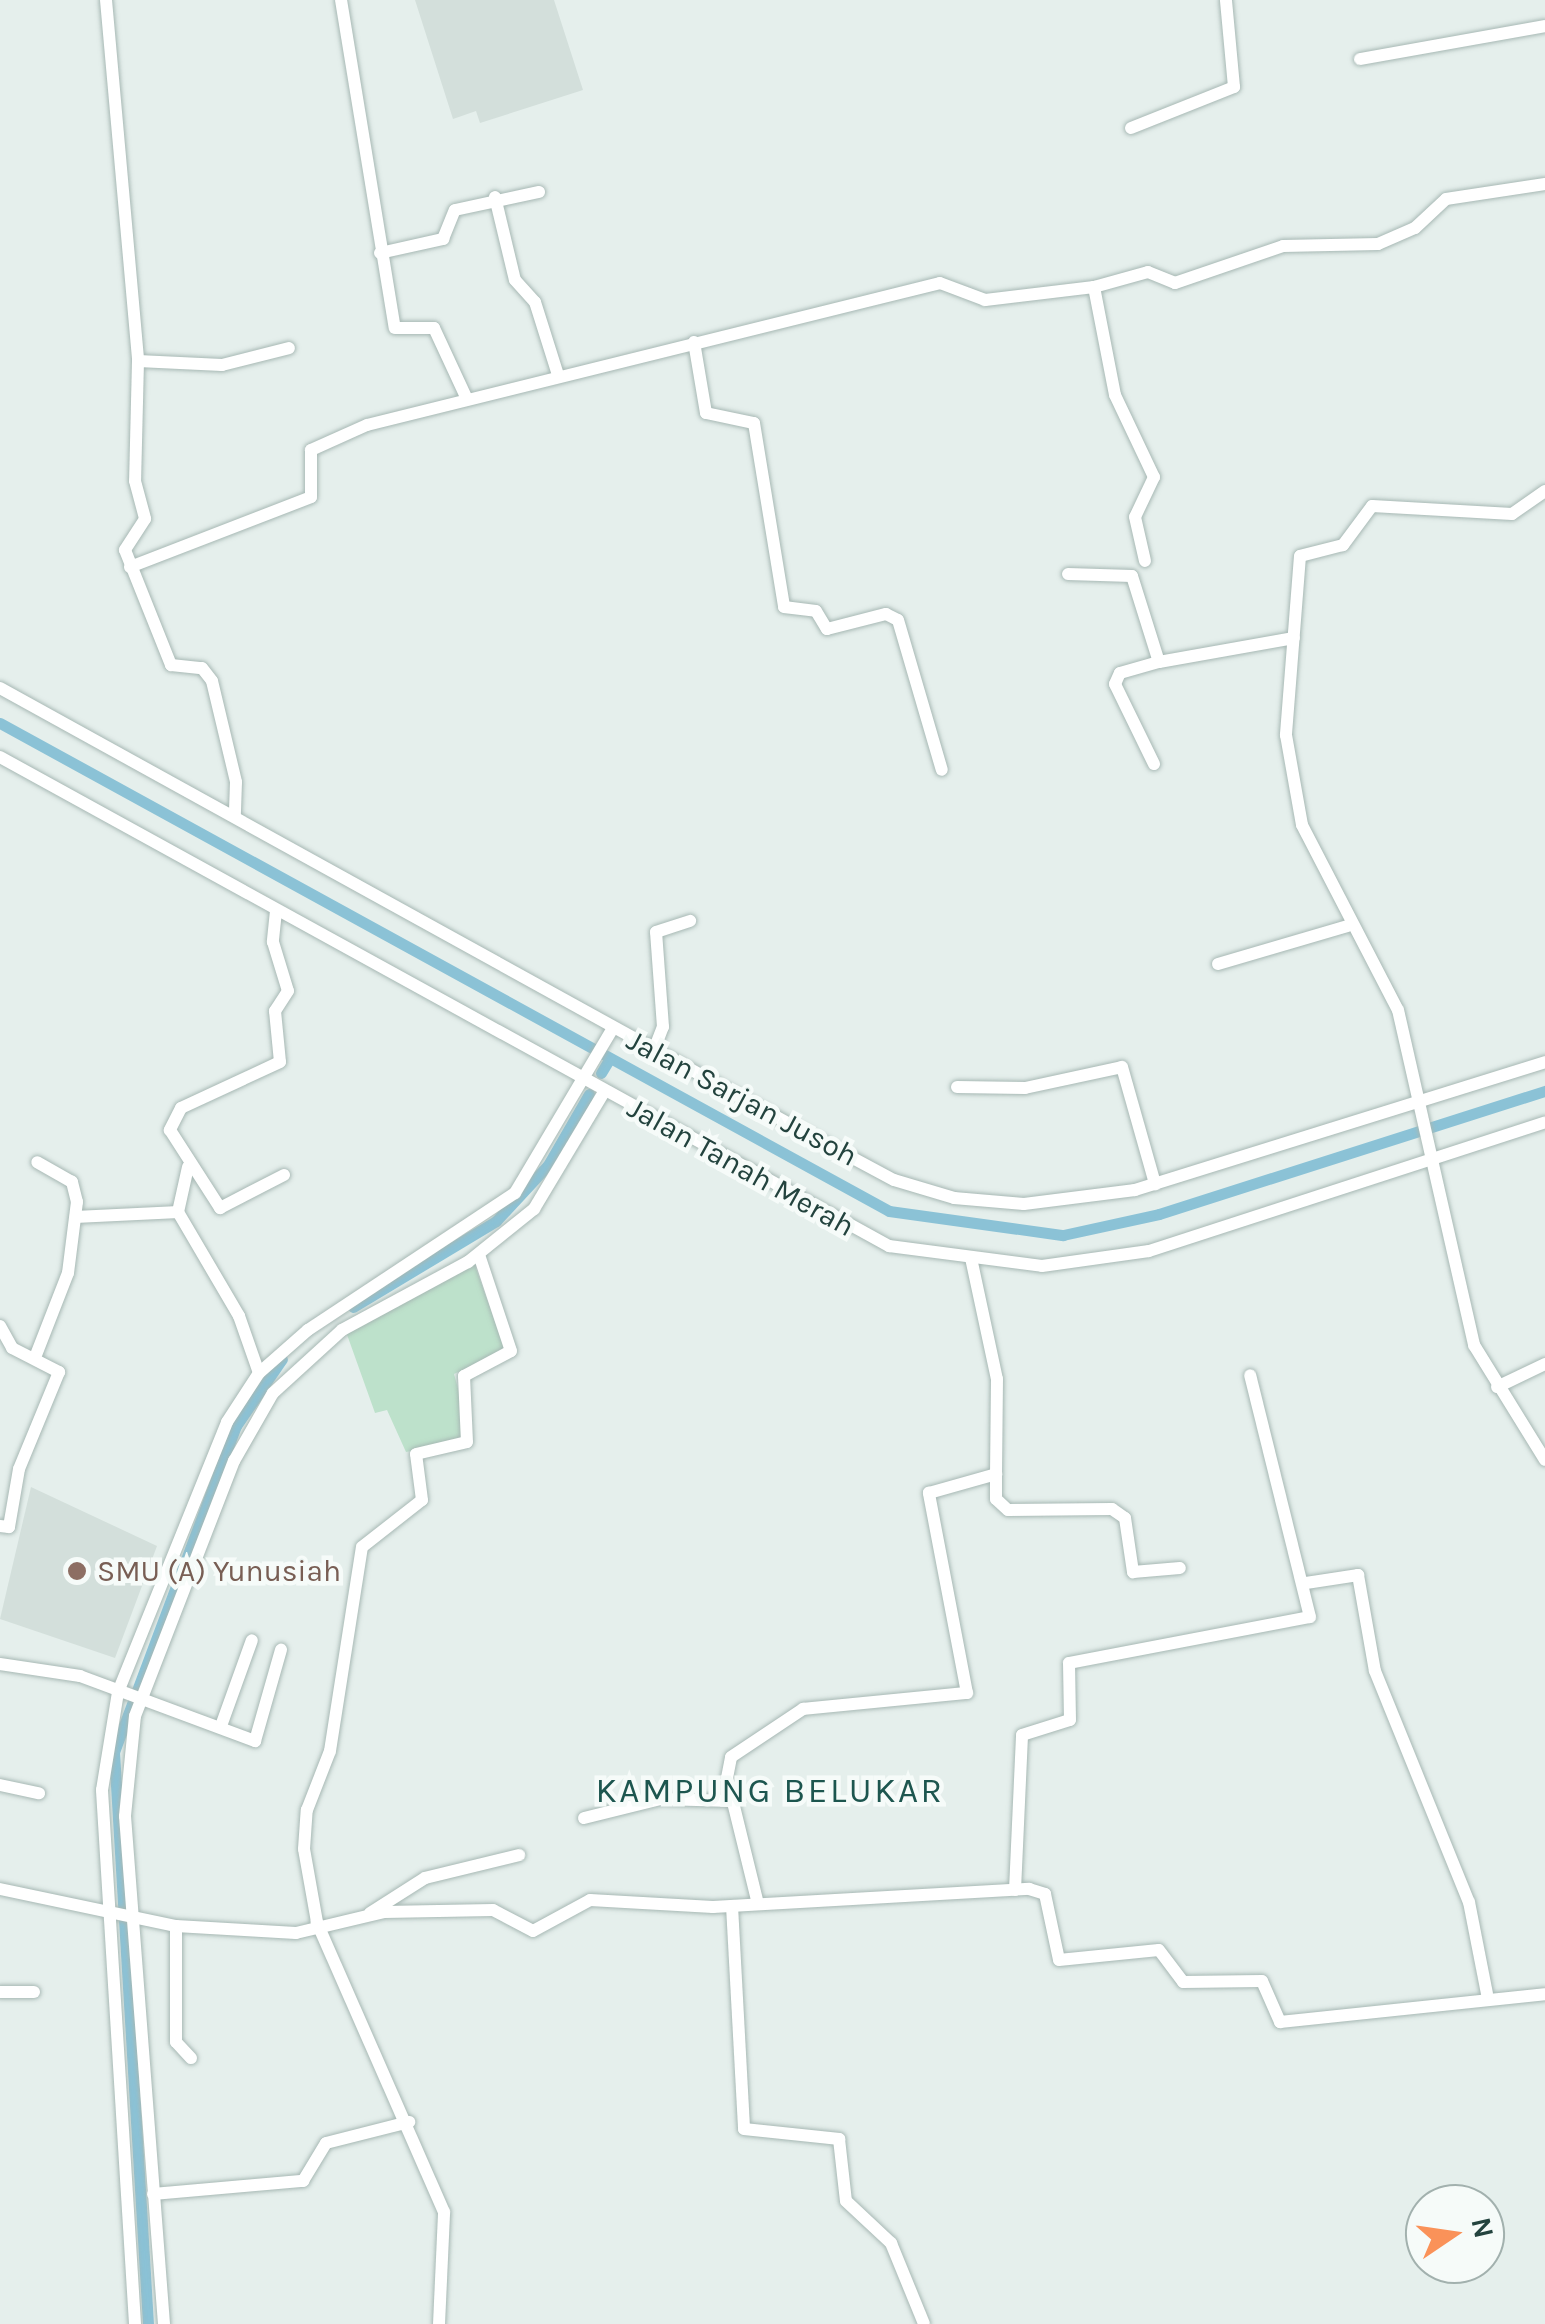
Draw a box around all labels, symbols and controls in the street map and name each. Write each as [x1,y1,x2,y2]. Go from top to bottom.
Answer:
street label: Jalan Sarjan Jusoh [621,1022,863,1174]
street label: Jalan Tanah Merah [621,1090,861,1244]
place label: SMU (A) Yunusiah [97,1553,341,1589]
marker: SMU (A) Yunusiah [66,1560,88,1582]
district label: KAMPUNG BELUKAR [596,1770,944,1812]
north arrow [1405,2184,1505,2284]
text: N [1464,2214,1501,2241]

